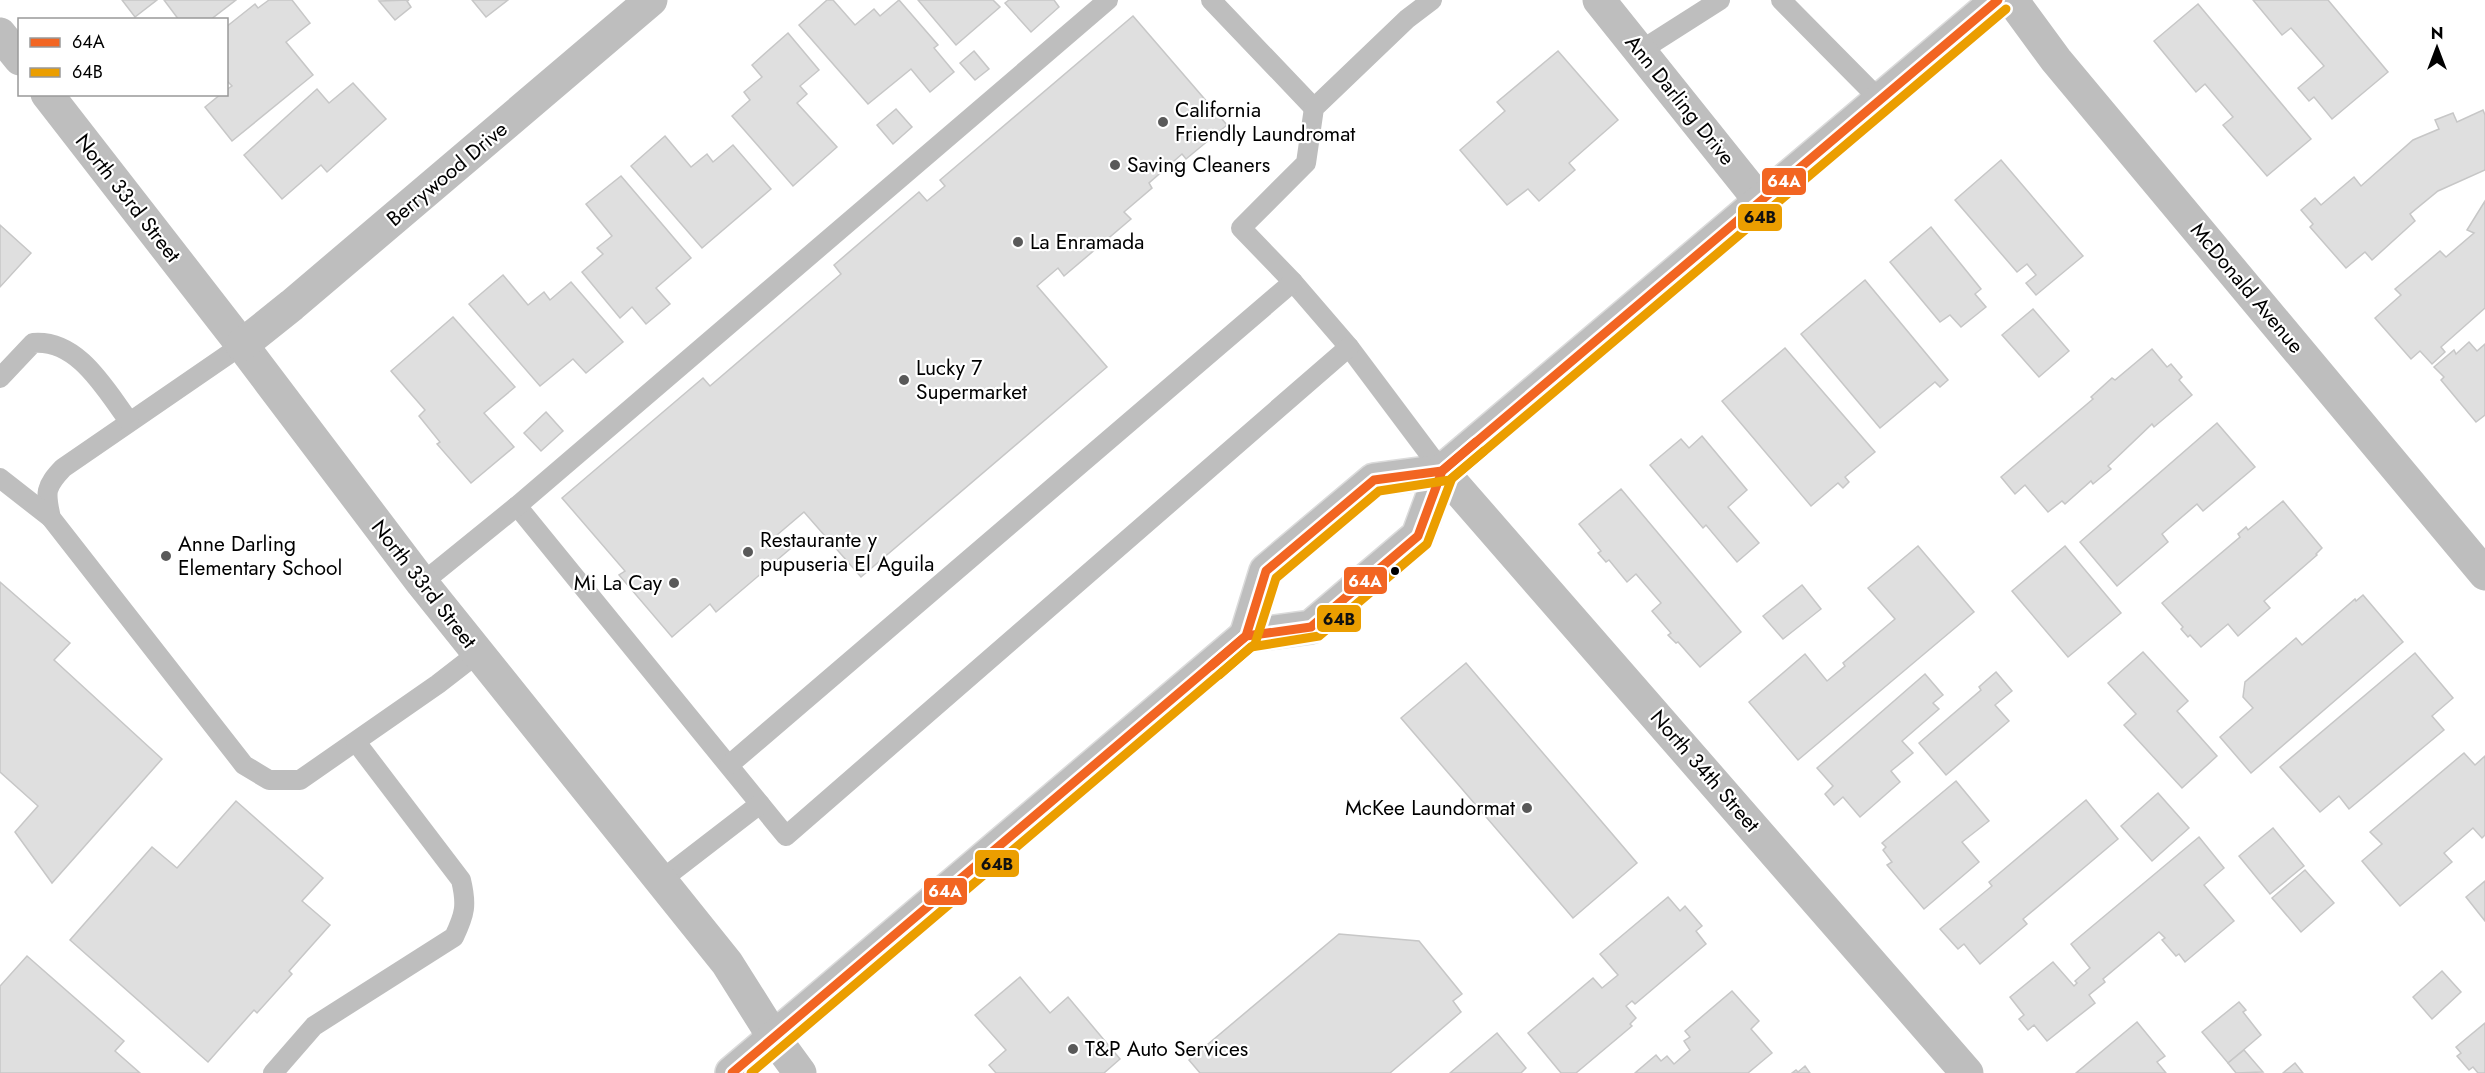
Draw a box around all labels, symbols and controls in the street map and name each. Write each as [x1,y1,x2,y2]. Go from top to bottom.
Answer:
legend [18,18,228,96]
north arrow [2407,18,2467,78]
text: N [2431,22,2443,45]
street label: Ann Darling Drive [1618,28,1742,172]
text: 64A [72,29,105,55]
text: 64B [72,59,103,85]
place label: California Friendly Laundromat [1175,95,1355,149]
street label: Berrywood Drive [380,114,514,233]
marker: California Friendly Laundromat [1156,115,1170,129]
street label: North 33rd Street [68,127,188,269]
place label: Saving Cleaners [1127,150,1270,180]
marker: Saving Cleaners [1108,158,1122,172]
line badge: 64A [1761,167,1807,196]
text: 64A [1767,170,1801,193]
line badge: 64B [1737,203,1783,232]
text: 64B [1744,206,1776,229]
street label: McDonald Avenue [2183,216,2311,360]
place label: La Enramada [1030,227,1144,257]
marker: La Enramada [1011,235,1025,249]
place label: Lucky 7 Supermarket [916,353,1027,407]
marker: Lucky 7 Supermarket [897,373,911,387]
street label: North 33rd Street [364,513,484,655]
place label: Restaurante y pupuseria El Aguila [760,525,934,579]
place label: Anne Darling Elementary School [178,529,342,583]
marker: Restaurante y pupuseria El Aguila [741,545,755,559]
marker: Anne Darling Elementary School [159,549,173,563]
unlabelled marker [1389,565,1401,577]
line badge: 64A [1343,566,1388,595]
place label: Mi La Cay [574,568,663,598]
text: 64A [1348,570,1382,593]
marker: Mi La Cay [667,576,681,590]
line badge: 64B [1316,604,1362,633]
text: 64B [1323,608,1355,631]
street label: North 34th Street [1643,703,1767,839]
place label: McKee Laundormat [1345,793,1515,823]
marker: McKee Laundormat [1520,801,1534,815]
line badge: 64B [974,849,1020,878]
text: 64B [981,853,1013,876]
line badge: 64A [923,877,968,906]
text: 64A [928,880,962,903]
place label: T&P Auto Services [1085,1034,1248,1064]
marker: T&P Auto Services [1066,1042,1080,1056]

